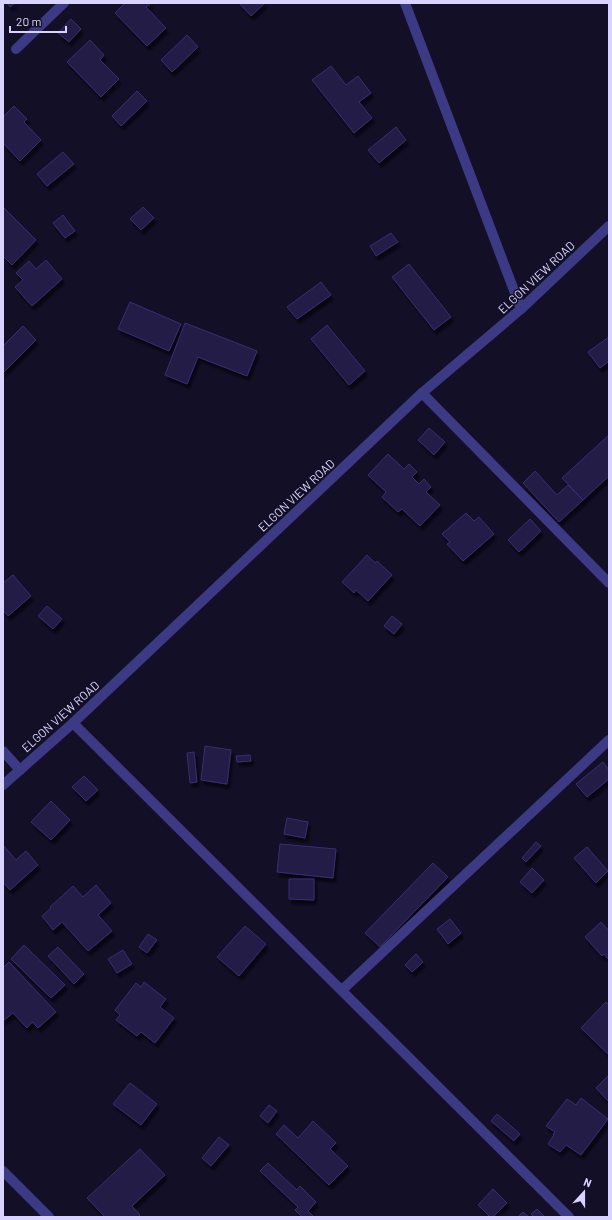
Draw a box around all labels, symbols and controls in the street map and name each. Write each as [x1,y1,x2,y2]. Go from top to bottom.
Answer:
scale bar [10,8,66,34]
text: 20 m [16,14,42,28]
street label: ELGON VIEW ROAD [495,238,577,316]
street label: ELGON VIEW ROAD [255,456,337,534]
street label: ELGON VIEW ROAD [18,678,102,754]
north arrow [564,1172,604,1212]
text: N [582,1175,594,1190]

